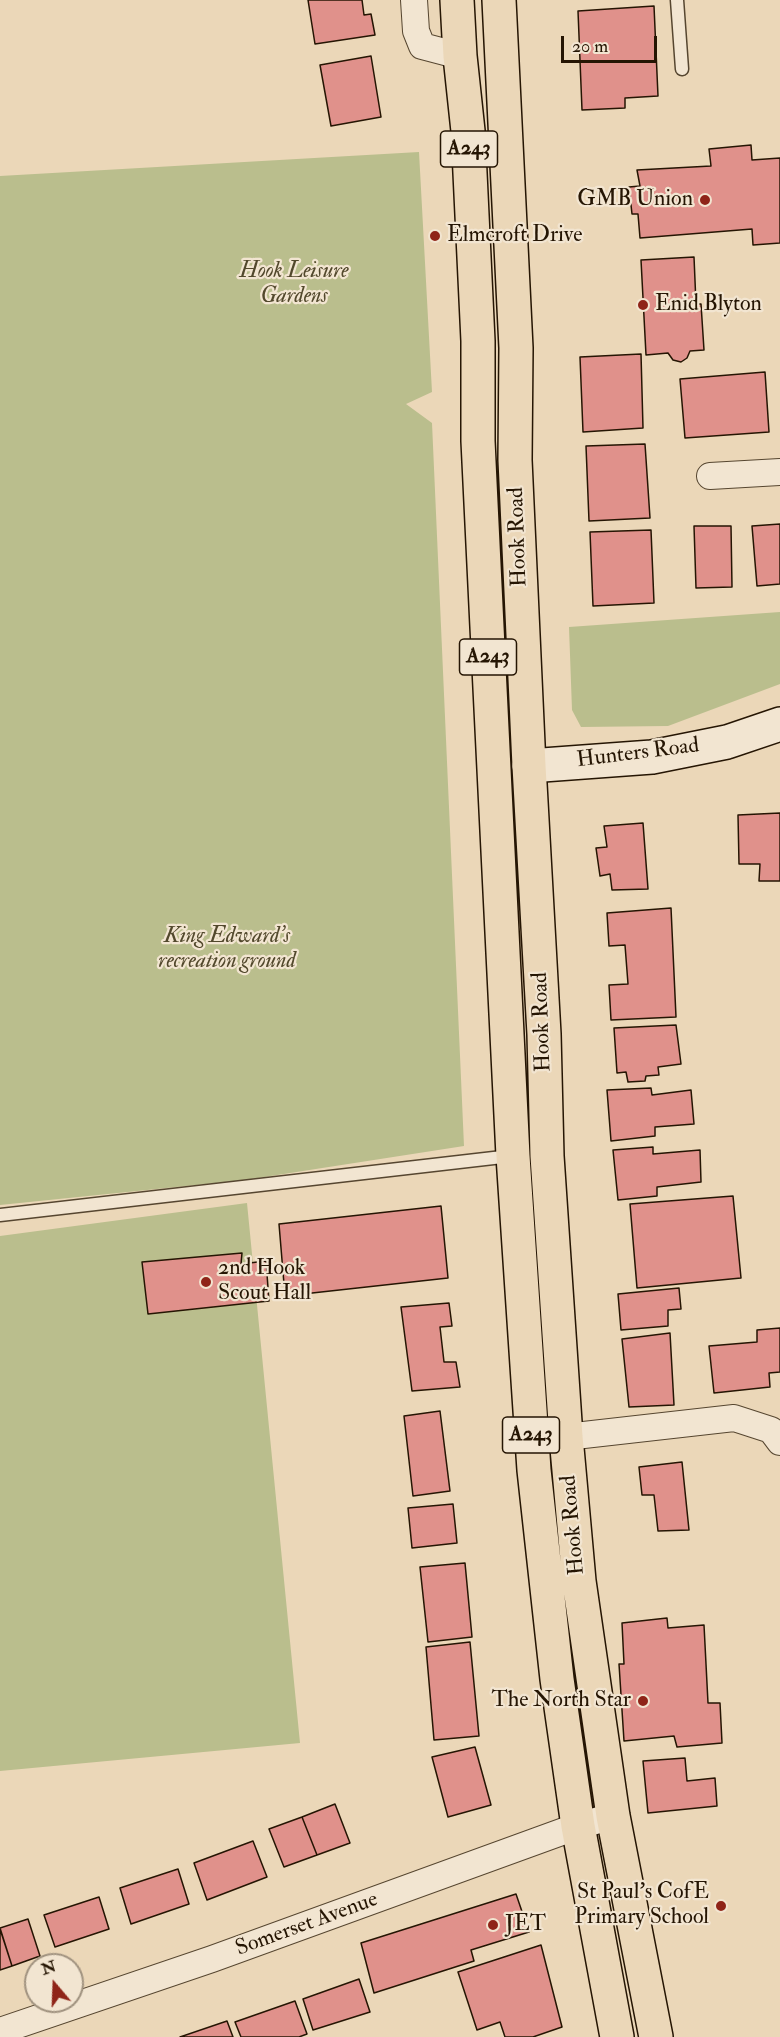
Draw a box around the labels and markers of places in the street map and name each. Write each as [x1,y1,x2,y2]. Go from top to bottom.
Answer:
place label: GMB Union [577,187,693,213]
marker: GMB Union [698,193,712,207]
place label: Elmcroft Drive [447,223,582,249]
marker: Elmcroft Drive [428,229,442,243]
place label: Enid Blyton [655,292,762,318]
marker: Enid Blyton [636,298,650,312]
place label: 2nd Hook Scout Hall [218,1256,311,1308]
marker: 2nd Hook Scout Hall [199,1275,213,1289]
place label: The North Star [491,1688,631,1714]
marker: The North Star [636,1694,650,1708]
place label: St Paul's CofE Primary School [574,1880,709,1932]
marker: St Paul's CofE Primary School [714,1899,728,1913]
place label: JET [505,1912,546,1938]
marker: JET [486,1918,500,1932]

